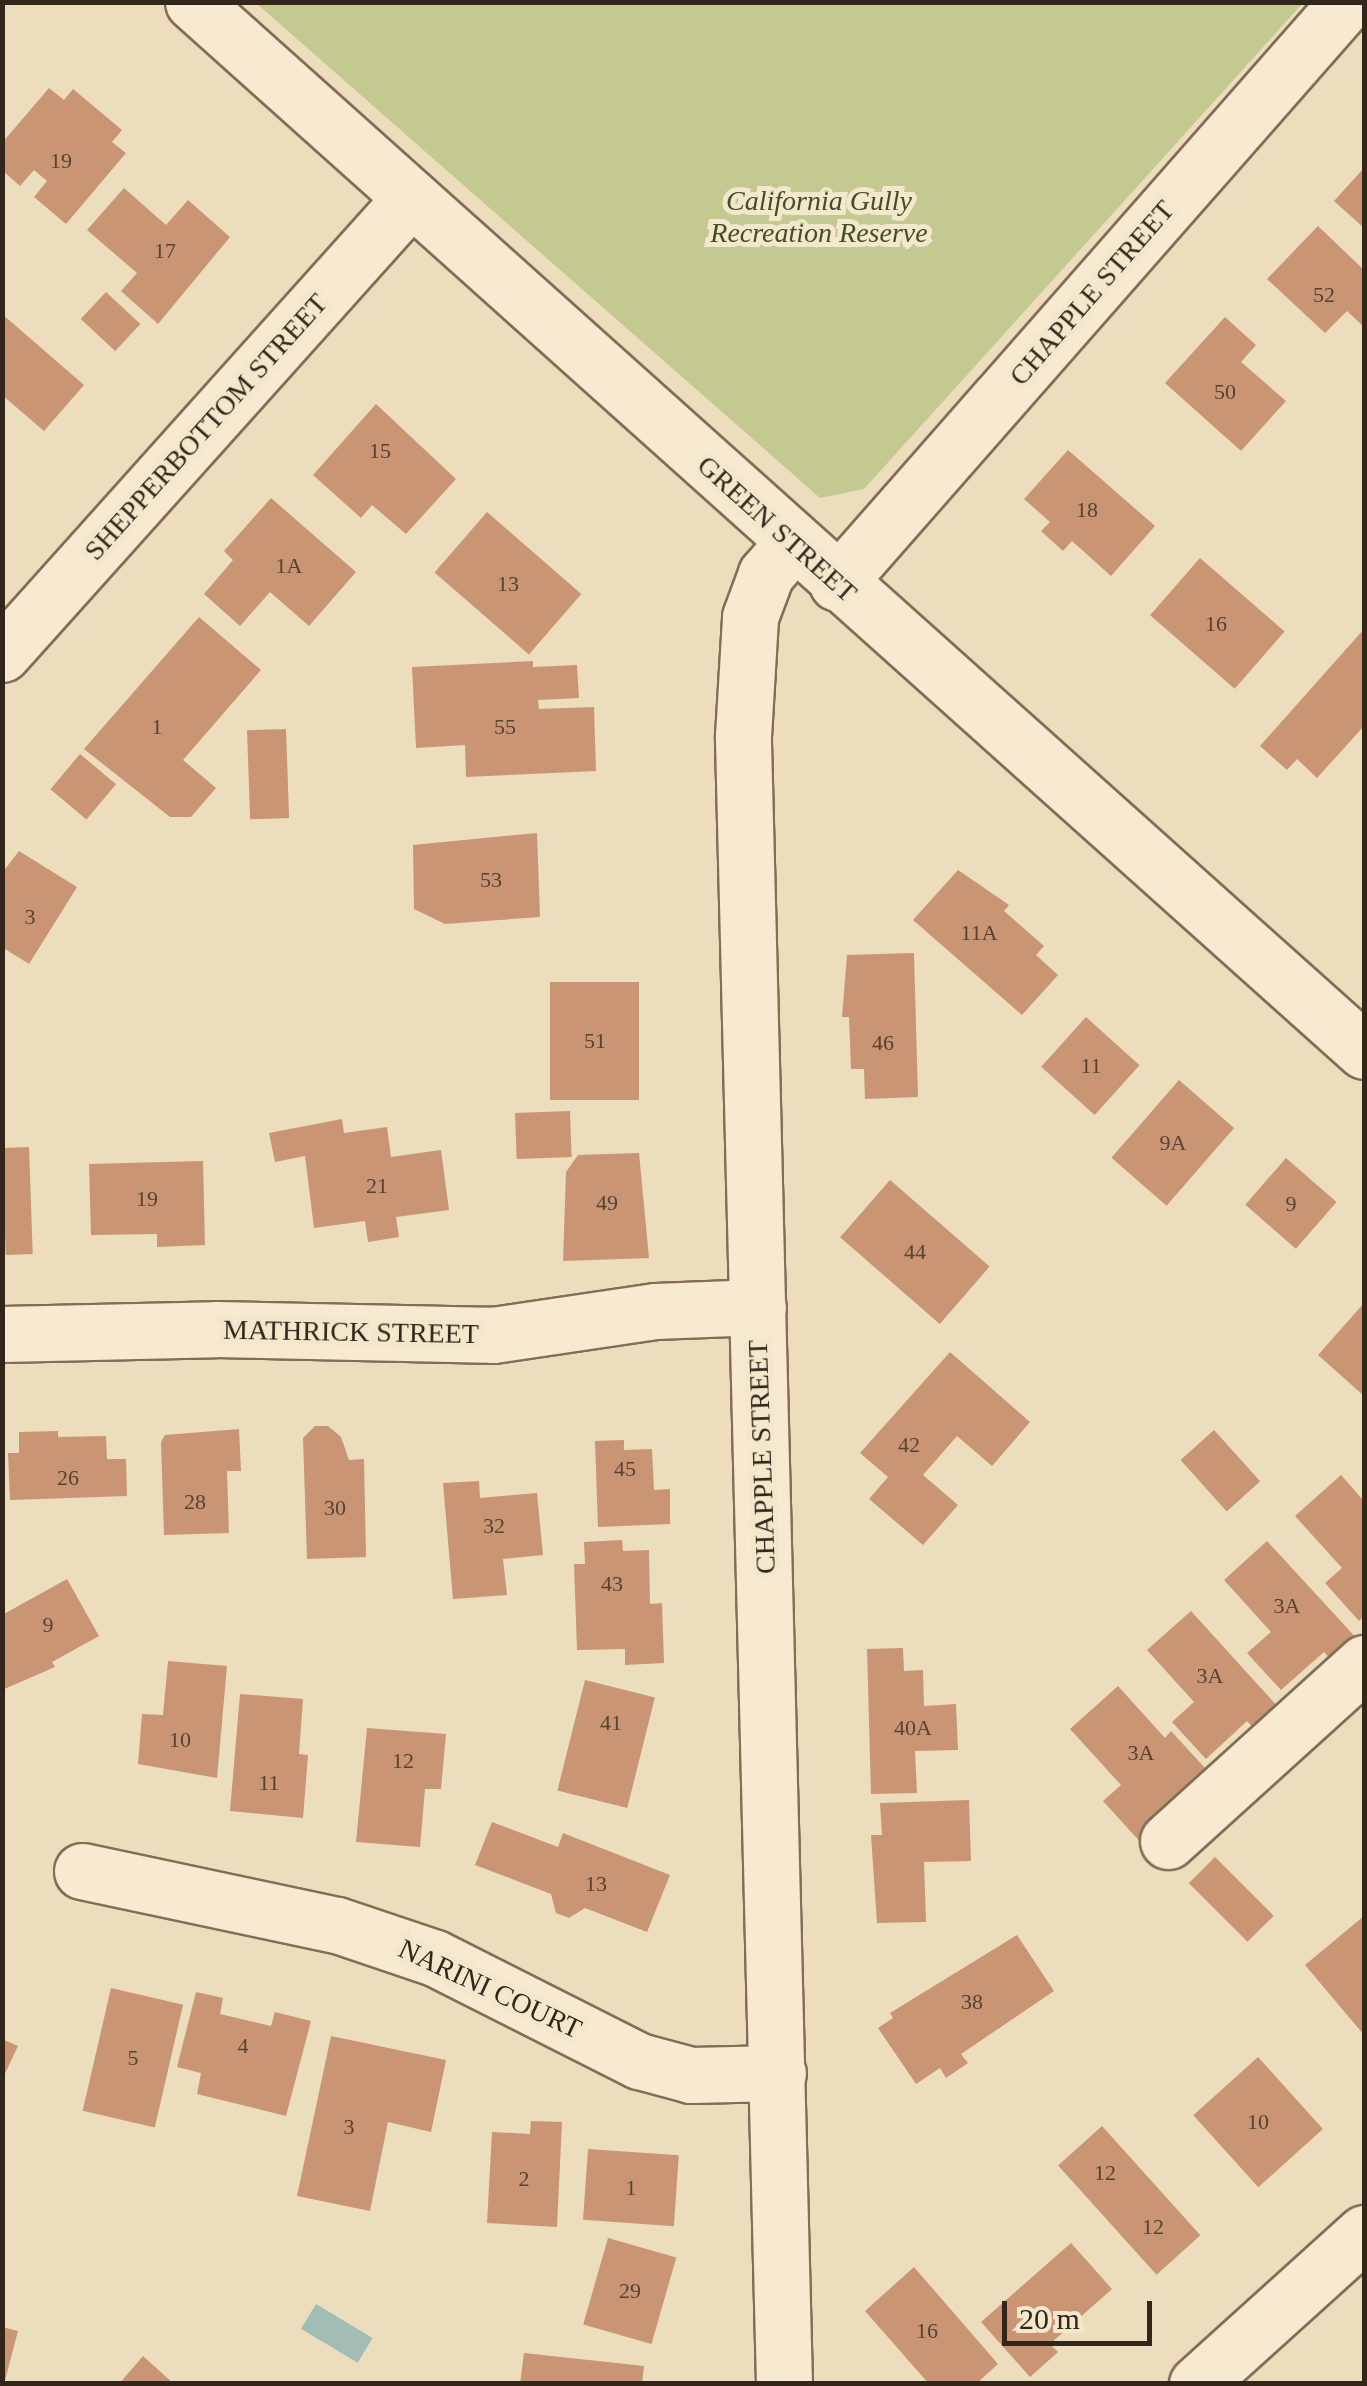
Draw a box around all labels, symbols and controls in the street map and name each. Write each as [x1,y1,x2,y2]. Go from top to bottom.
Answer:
house number: 19 [50,148,72,174]
park label: California Gully Recreation Reserve [710,184,928,250]
street label: CHAPPLE STREET [1003,194,1181,392]
house number: 17 [154,238,176,264]
house number: 52 [1313,282,1335,308]
street label: SHEPPERBOTTOM STREET [77,287,335,567]
house number: 50 [1214,379,1236,405]
house number: 15 [369,438,391,464]
street label: GREEN STREET [690,449,864,609]
house number: 18 [1076,497,1098,523]
house number: 1A [276,553,302,579]
house number: 13 [497,571,519,597]
house number: 16 [1205,611,1227,637]
house number: 1 [152,714,162,740]
house number: 55 [494,714,516,740]
house number: 53 [480,867,502,893]
house number: 3 [24,904,36,930]
house number: 11A [960,920,998,946]
house number: 51 [584,1028,606,1054]
house number: 46 [872,1030,894,1056]
house number: 11 [1080,1053,1102,1079]
house number: 9A [1160,1130,1186,1156]
house number: 21 [366,1173,388,1199]
house number: 19 [136,1186,158,1212]
house number: 49 [596,1190,618,1216]
house number: 9 [1285,1191,1296,1217]
house number: 44 [904,1239,926,1265]
street label: MATHRICK STREET [223,1313,479,1351]
street label: CHAPPLE STREET [741,1339,783,1575]
house number: 42 [898,1432,920,1458]
house number: 45 [614,1456,636,1482]
house number: 26 [57,1465,79,1491]
house number: 28 [184,1489,206,1515]
house number: 30 [324,1495,346,1521]
house number: 32 [483,1513,505,1539]
house number: 43 [601,1571,623,1597]
house number: 3A [1274,1593,1300,1619]
house number: 9 [42,1612,54,1638]
house number: 3A [1197,1663,1223,1689]
house number: 41 [600,1710,622,1736]
house number: 40A [894,1715,932,1741]
house number: 10 [169,1727,191,1753]
house number: 3A [1128,1740,1154,1766]
house number: 12 [392,1748,414,1774]
house number: 11 [258,1770,280,1796]
house number: 13 [585,1871,607,1897]
street label: NARINI COURT [393,1932,587,2046]
house number: 38 [961,1989,983,2015]
house number: 4 [238,2033,248,2059]
house number: 5 [128,2045,138,2071]
house number: 10 [1247,2109,1269,2135]
house number: 3 [344,2114,354,2140]
house number: 12 [1094,2160,1116,2186]
house number: 2 [518,2166,530,2192]
house number: 1 [626,2175,636,2201]
house number: 12 [1142,2214,1164,2240]
house number: 29 [619,2278,641,2304]
scale bar [1007,2281,1157,2343]
text: 20 m [1019,2302,1080,2335]
house number: 16 [916,2318,938,2344]

